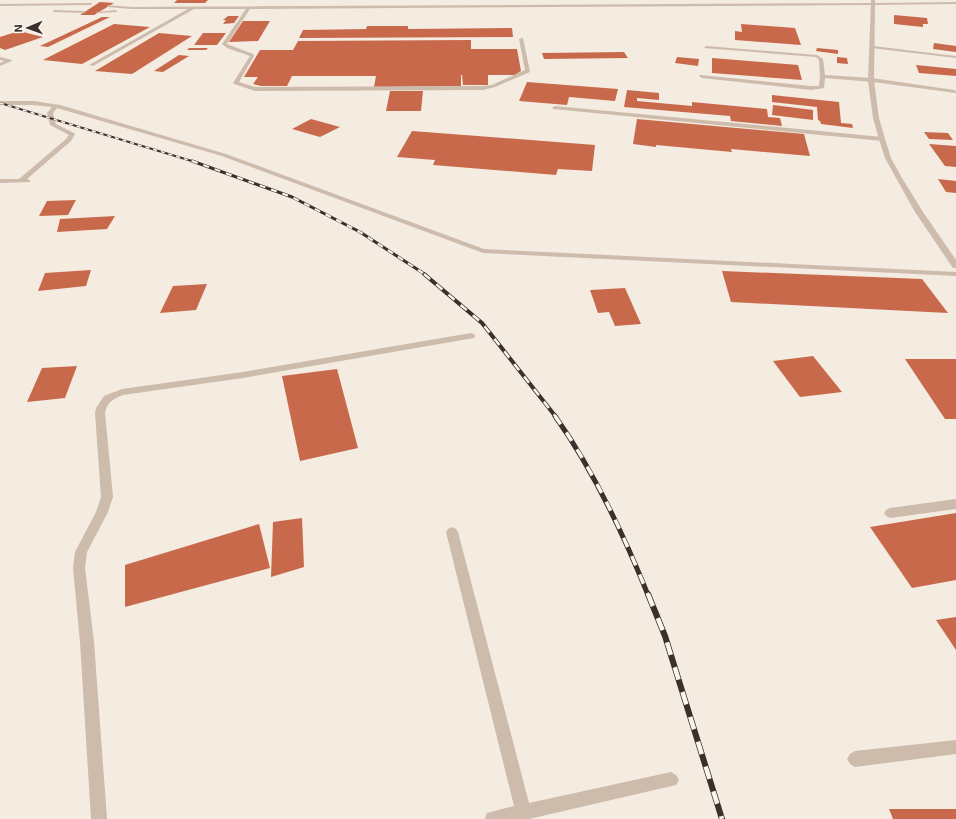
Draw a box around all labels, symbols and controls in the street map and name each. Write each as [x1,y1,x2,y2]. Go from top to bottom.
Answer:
north arrow [8,8,48,48]
text: N [11,24,24,33]

